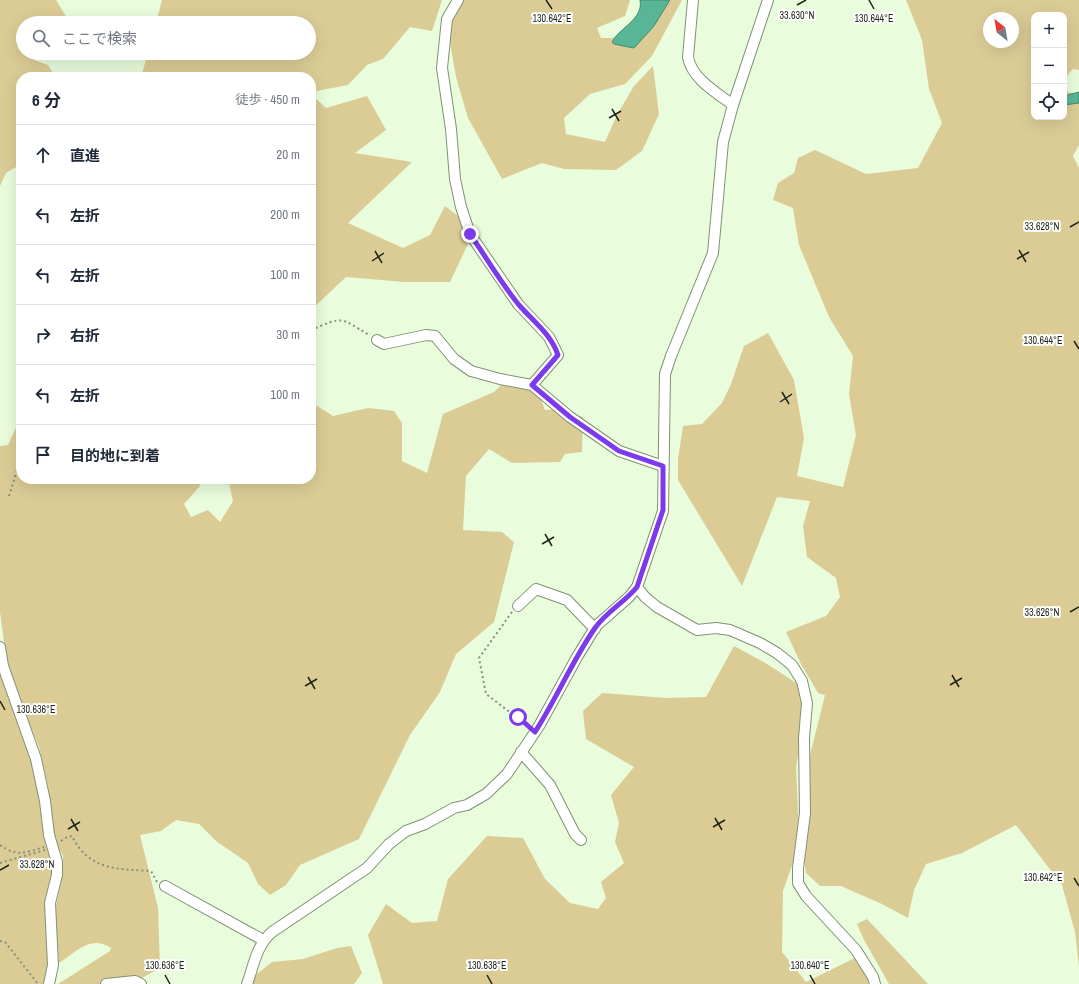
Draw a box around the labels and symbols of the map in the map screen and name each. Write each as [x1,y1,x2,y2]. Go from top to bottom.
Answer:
text: 33.630°N [780,9,815,22]
text: 130.642°E [532,12,572,25]
text: 130.644°E [854,12,894,25]
north arrow [983,12,1019,48]
text: 33.628°N [1025,220,1060,233]
route end [461,225,479,243]
text: 130.644°E [1023,334,1063,347]
text: 33.626°N [1025,606,1060,619]
text: 130.636°E [16,703,56,716]
route start [509,708,527,726]
text: 33.628°N [20,858,55,871]
text: 130.642°E [1023,871,1063,884]
text: 130.636°E [145,959,185,972]
text: 130.638°E [467,959,507,972]
text: 130.640°E [790,959,830,972]

